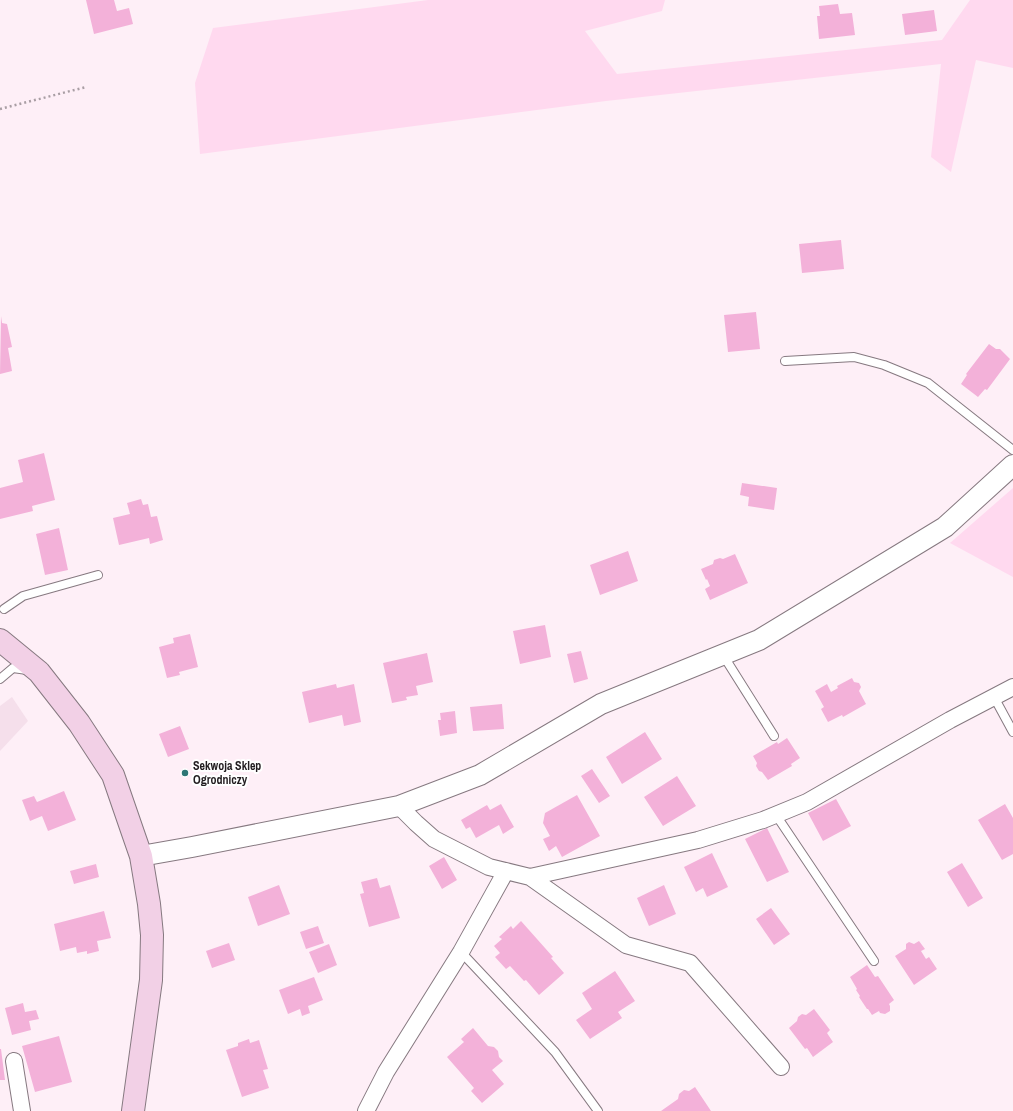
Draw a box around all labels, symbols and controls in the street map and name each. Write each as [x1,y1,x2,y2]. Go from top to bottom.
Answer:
place label: Sekwoja Sklep Ogrodniczy [193,758,261,788]
marker: Sekwoja Sklep Ogrodniczy [180,768,190,778]

